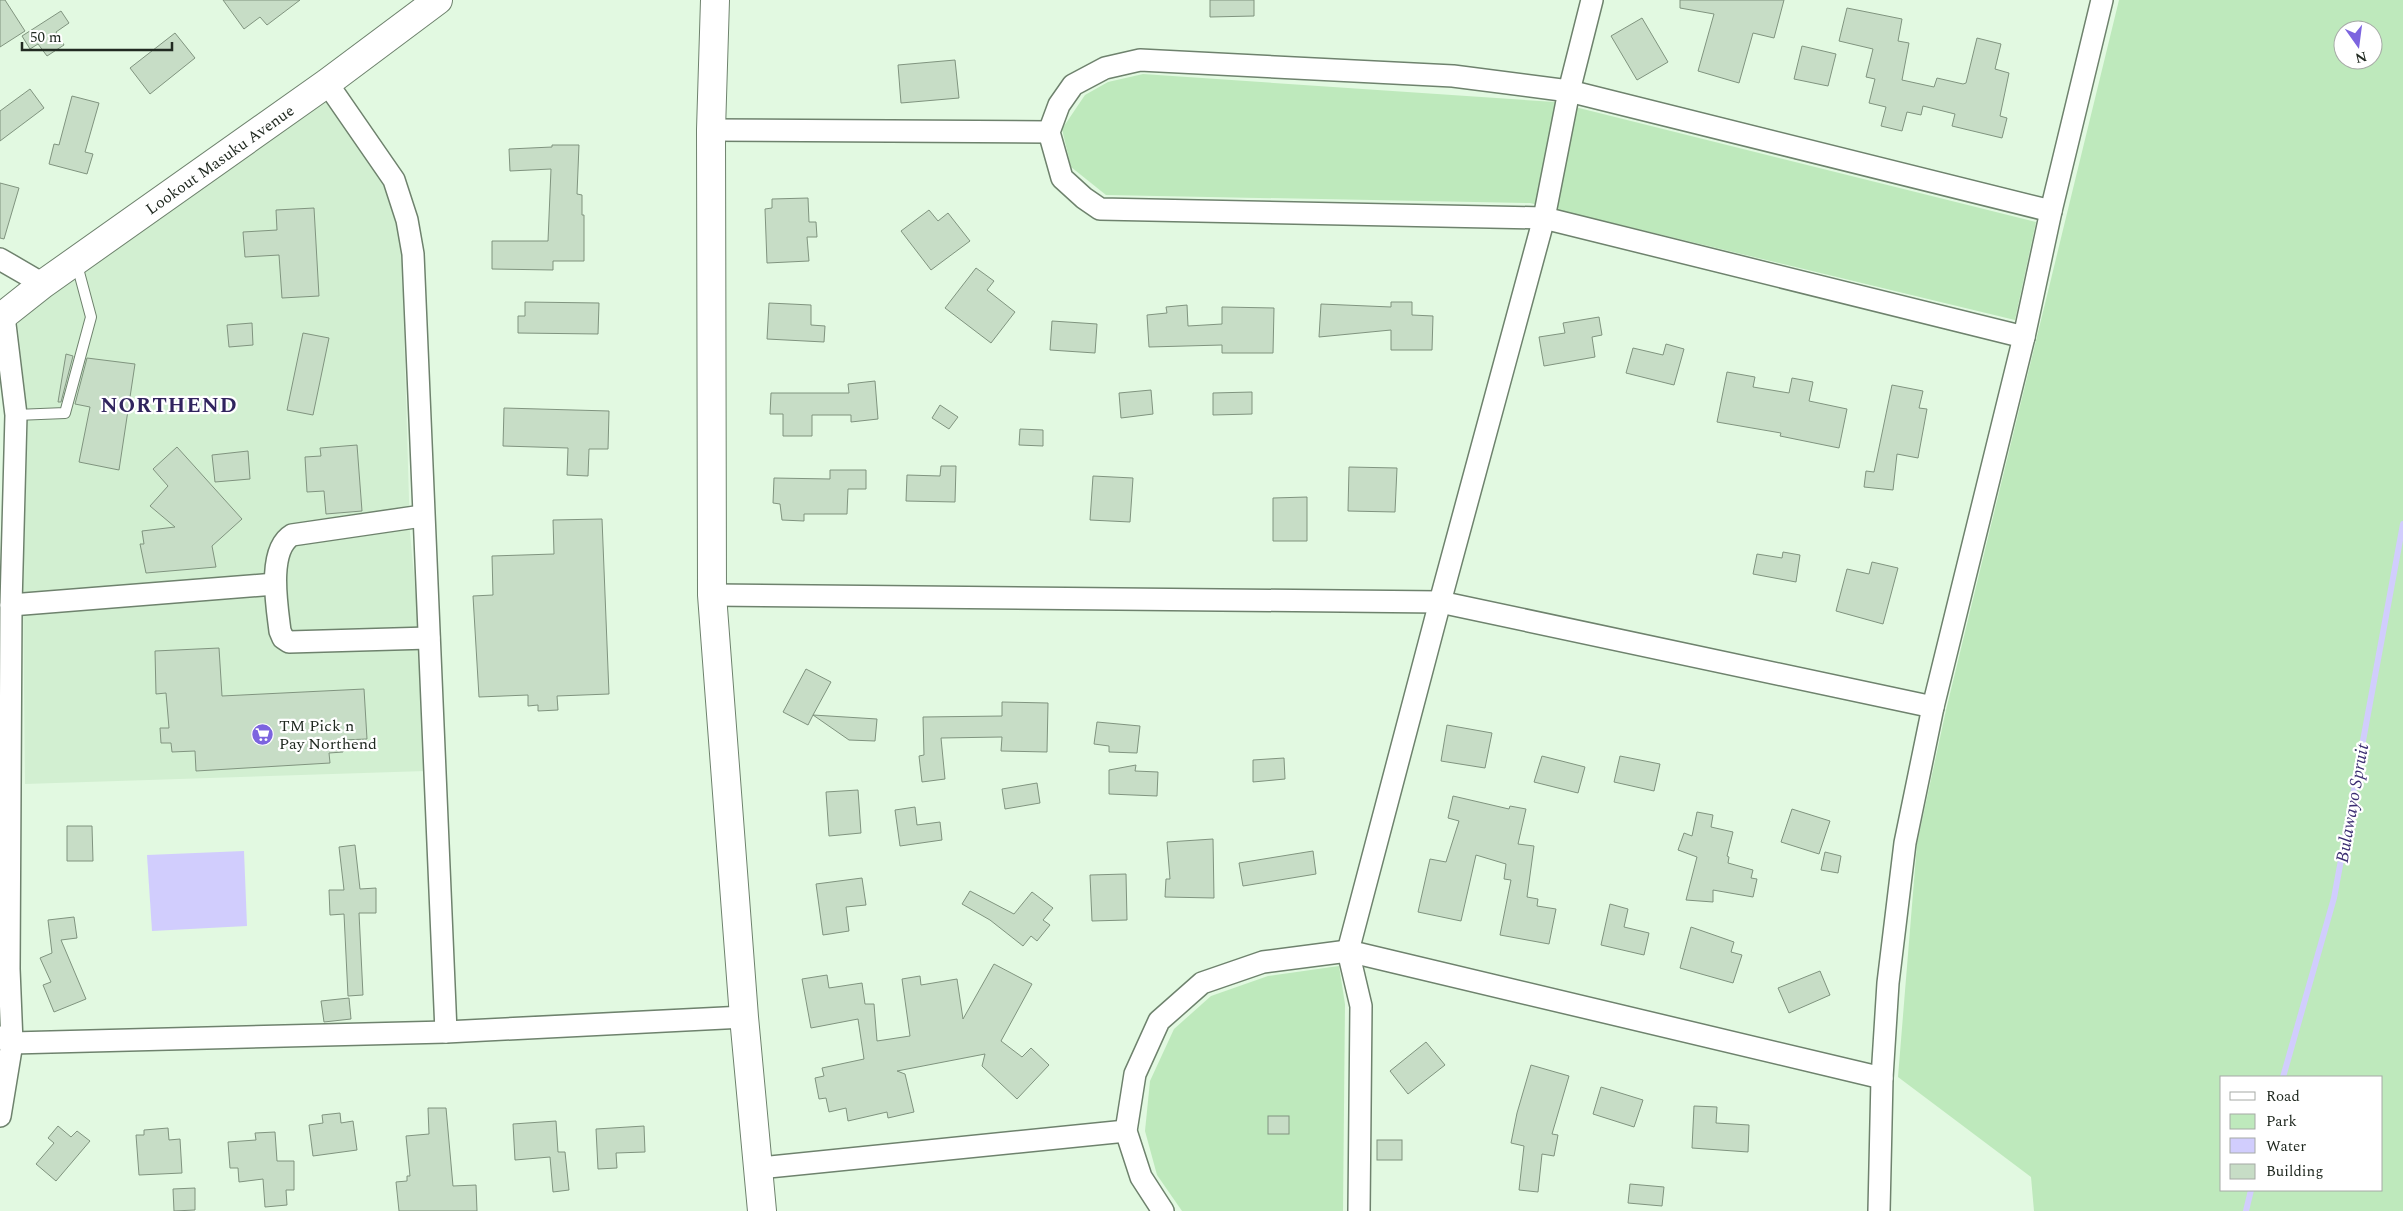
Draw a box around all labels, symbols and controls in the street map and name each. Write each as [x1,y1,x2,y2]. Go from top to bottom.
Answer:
scale bar [22,20,172,52]
north arrow [2333,20,2383,70]
text: 50 m [30,26,62,49]
text: N [2353,46,2369,69]
street label: Lookout Masuku Avenue [141,99,299,221]
district label: NORTHEND [100,390,238,422]
place label: TM Pick n Pay Northend [279,714,377,756]
supermarket icon: TM Pick n Pay Northend [251,722,275,746]
water label: Bulawayo Spruit [2329,741,2376,865]
legend [2220,1076,2383,1191]
text: Road [2266,1085,2300,1108]
text: Park [2266,1110,2297,1133]
text: Water [2266,1135,2306,1158]
text: Building [2266,1160,2323,1183]

